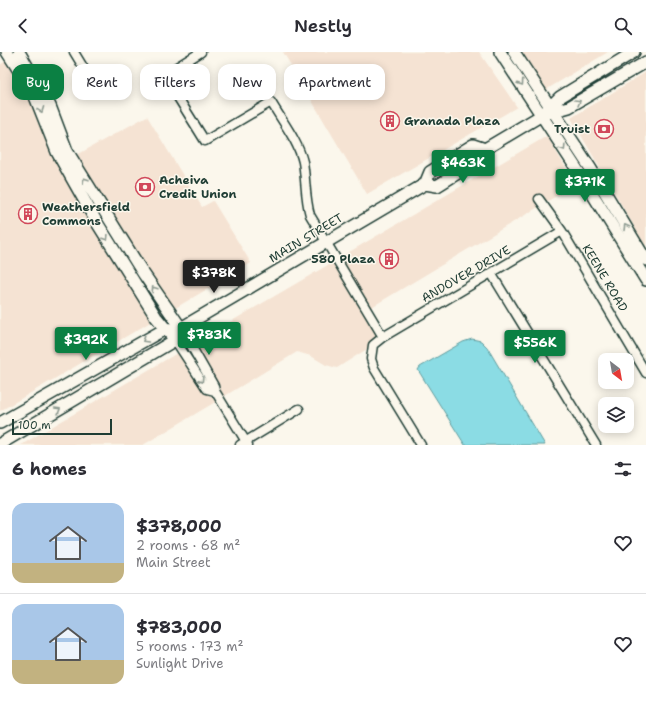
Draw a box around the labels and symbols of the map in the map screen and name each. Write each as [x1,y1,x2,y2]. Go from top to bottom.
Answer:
one-way arrow [516,79,523,86]
one-way arrow [574,99,581,106]
one-way arrow [36,106,44,113]
building icon: Granada Plaza [379,110,401,132]
place label: Granada Plaza [404,113,501,129]
bank icon: Truist [593,118,615,140]
place label: Truist [554,121,590,137]
one-way arrow [558,143,565,150]
pin: $463K [435,150,491,184]
pin: $371K [557,169,613,203]
place label: Acheiva Credit Union [159,172,236,202]
bank icon: Acheiva Credit Union [134,176,156,198]
one-way arrow [83,177,90,184]
place label: Weathersfield Commons [42,199,130,229]
building icon: Weathersfield Commons [17,203,39,225]
street label: MAIN STREET [266,209,346,266]
one-way arrow [623,224,631,231]
one-way arrow [101,234,109,241]
street label: KEENE ROAD [579,241,631,315]
street label: ANDOVER DRIVE [418,242,514,306]
building icon: 580 Plaza [378,248,400,270]
place label: 580 Plaza [311,251,376,267]
pin: $378K [186,260,242,294]
one-way arrow [151,286,159,293]
pin: $783K [181,322,237,356]
pin: $392K [58,327,114,361]
pin: $556K [507,330,563,364]
one-way arrow [142,336,149,343]
north arrow [598,353,634,389]
one-way arrow [196,376,203,383]
one-way arrow [54,407,61,414]
scale bar [12,417,112,436]

